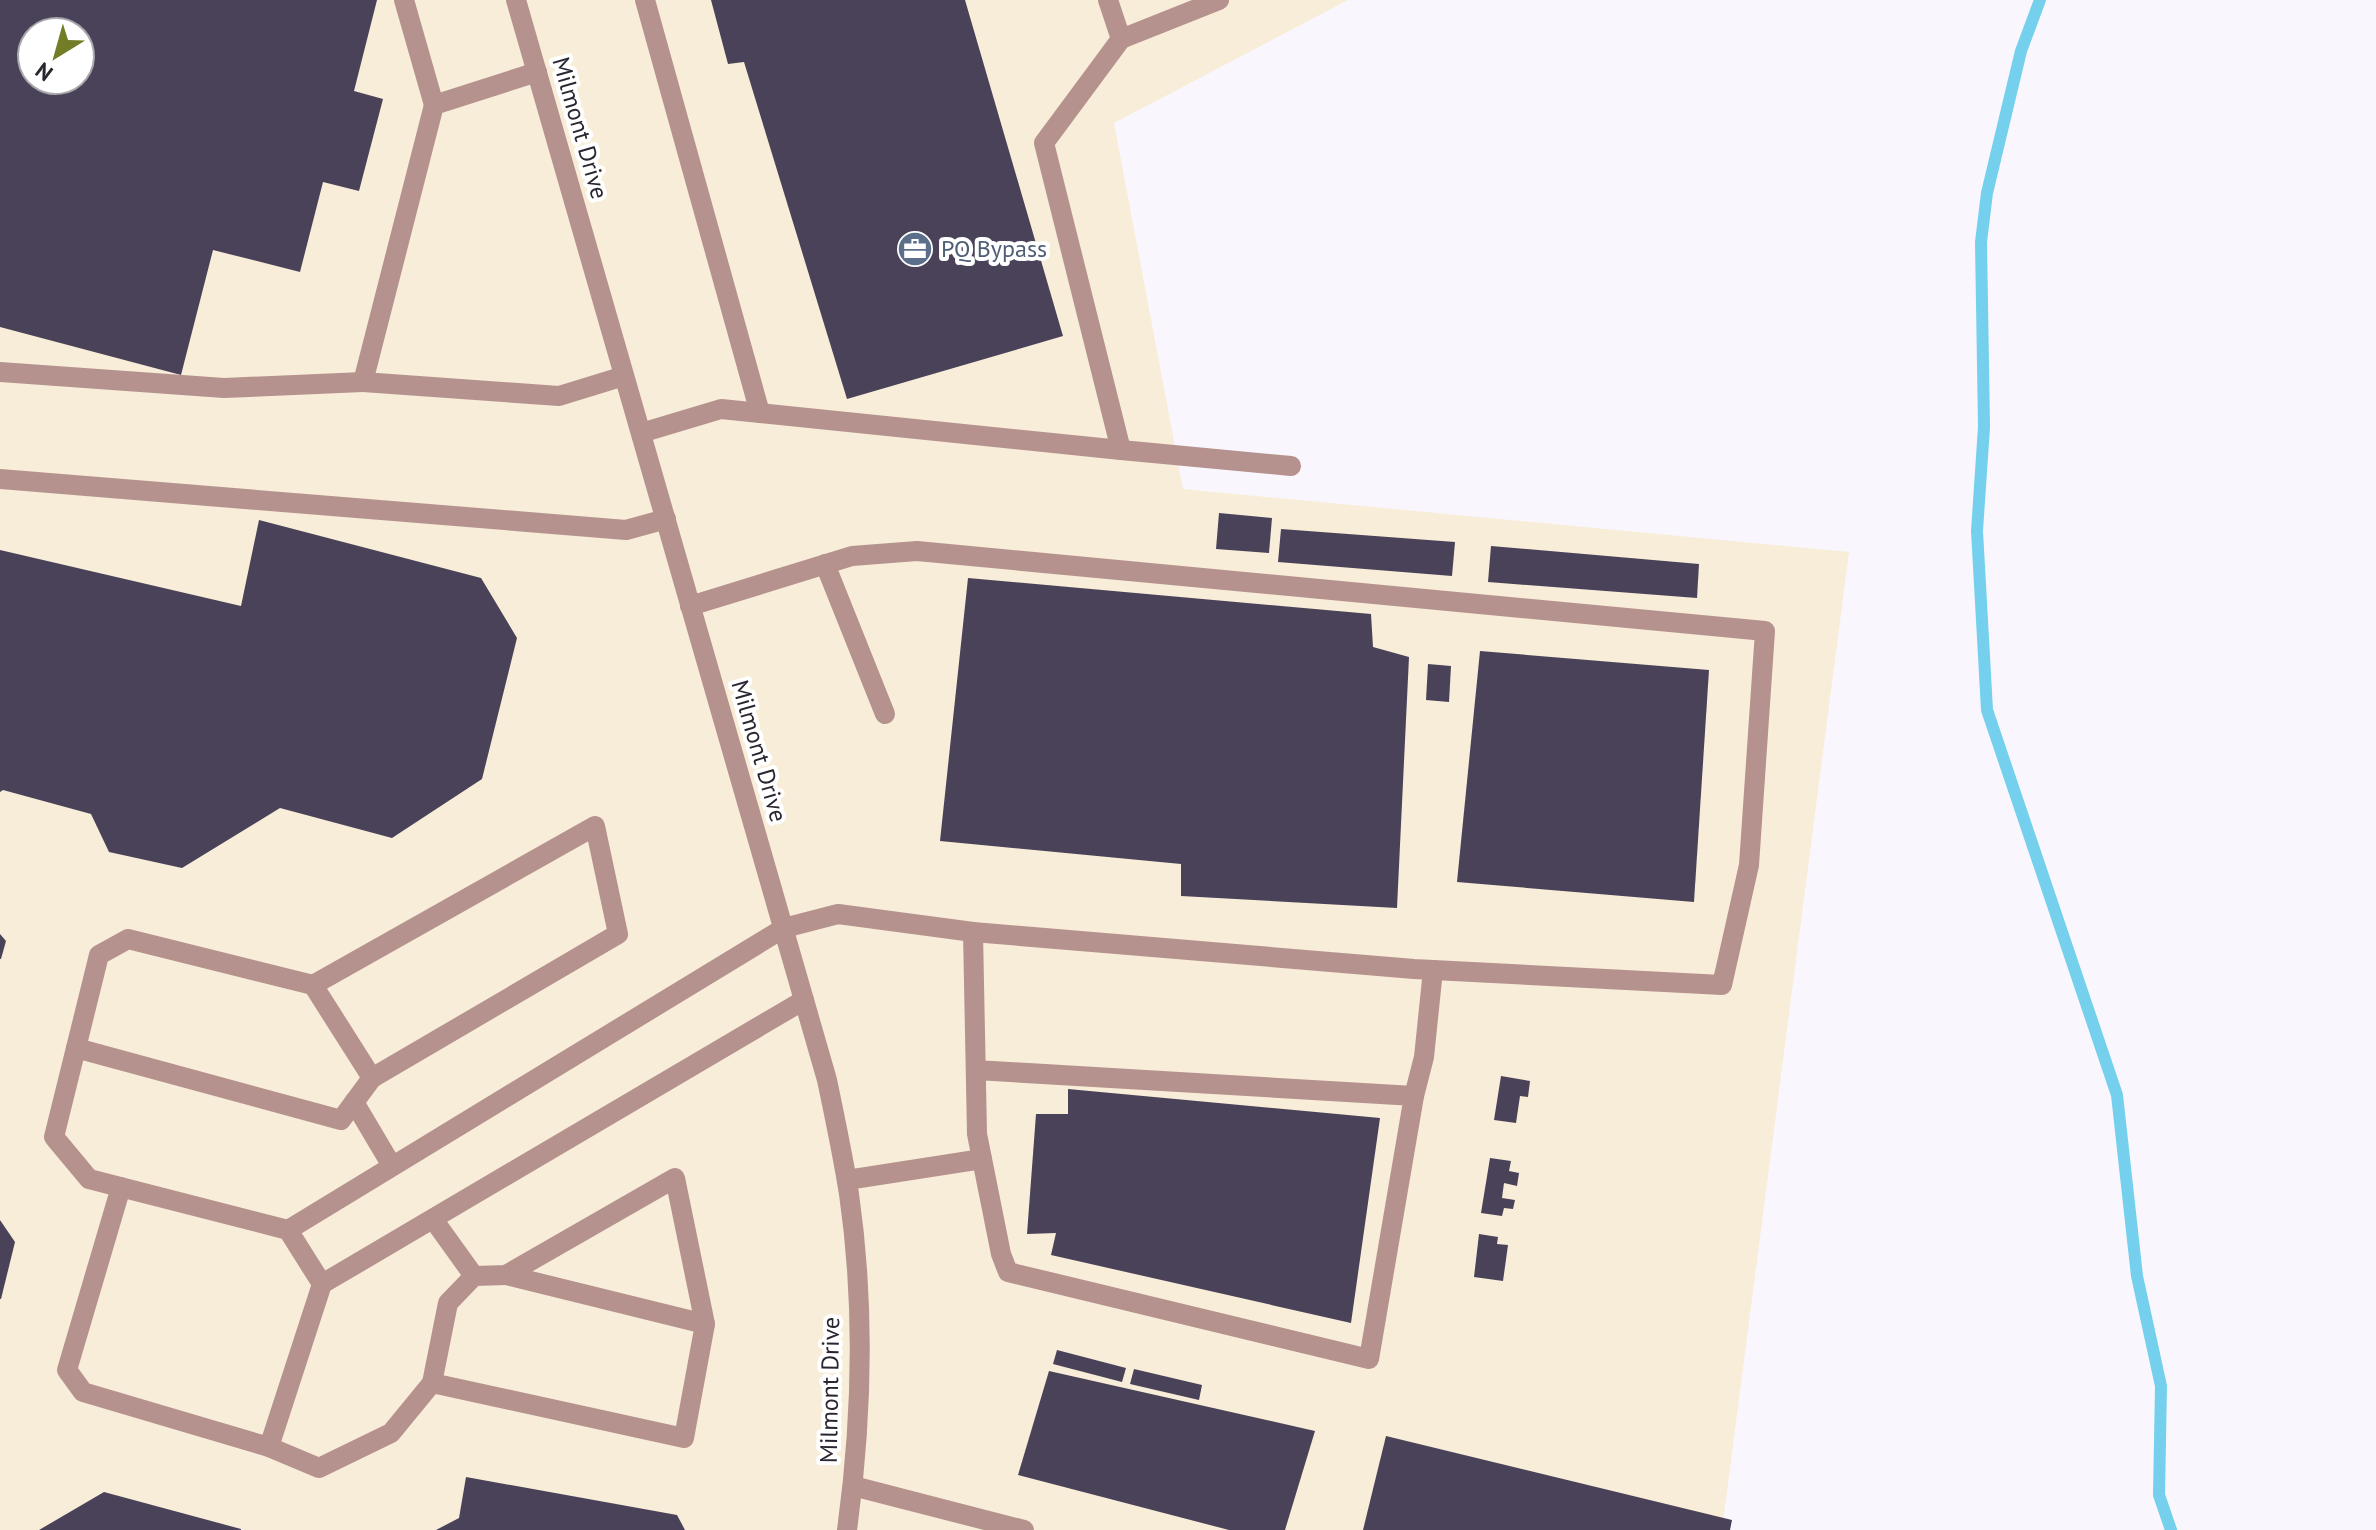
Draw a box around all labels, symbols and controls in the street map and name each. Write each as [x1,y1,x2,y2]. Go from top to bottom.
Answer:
north arrow [16,16,96,96]
street label: Milmont Drive [545,53,616,202]
text: N [30,56,58,88]
office icon: PQ Bypass [896,230,934,268]
place label: PQ Bypass [941,233,1047,264]
street label: Milmont Drive [724,676,795,825]
street label: Milmont Drive [813,1317,846,1463]

